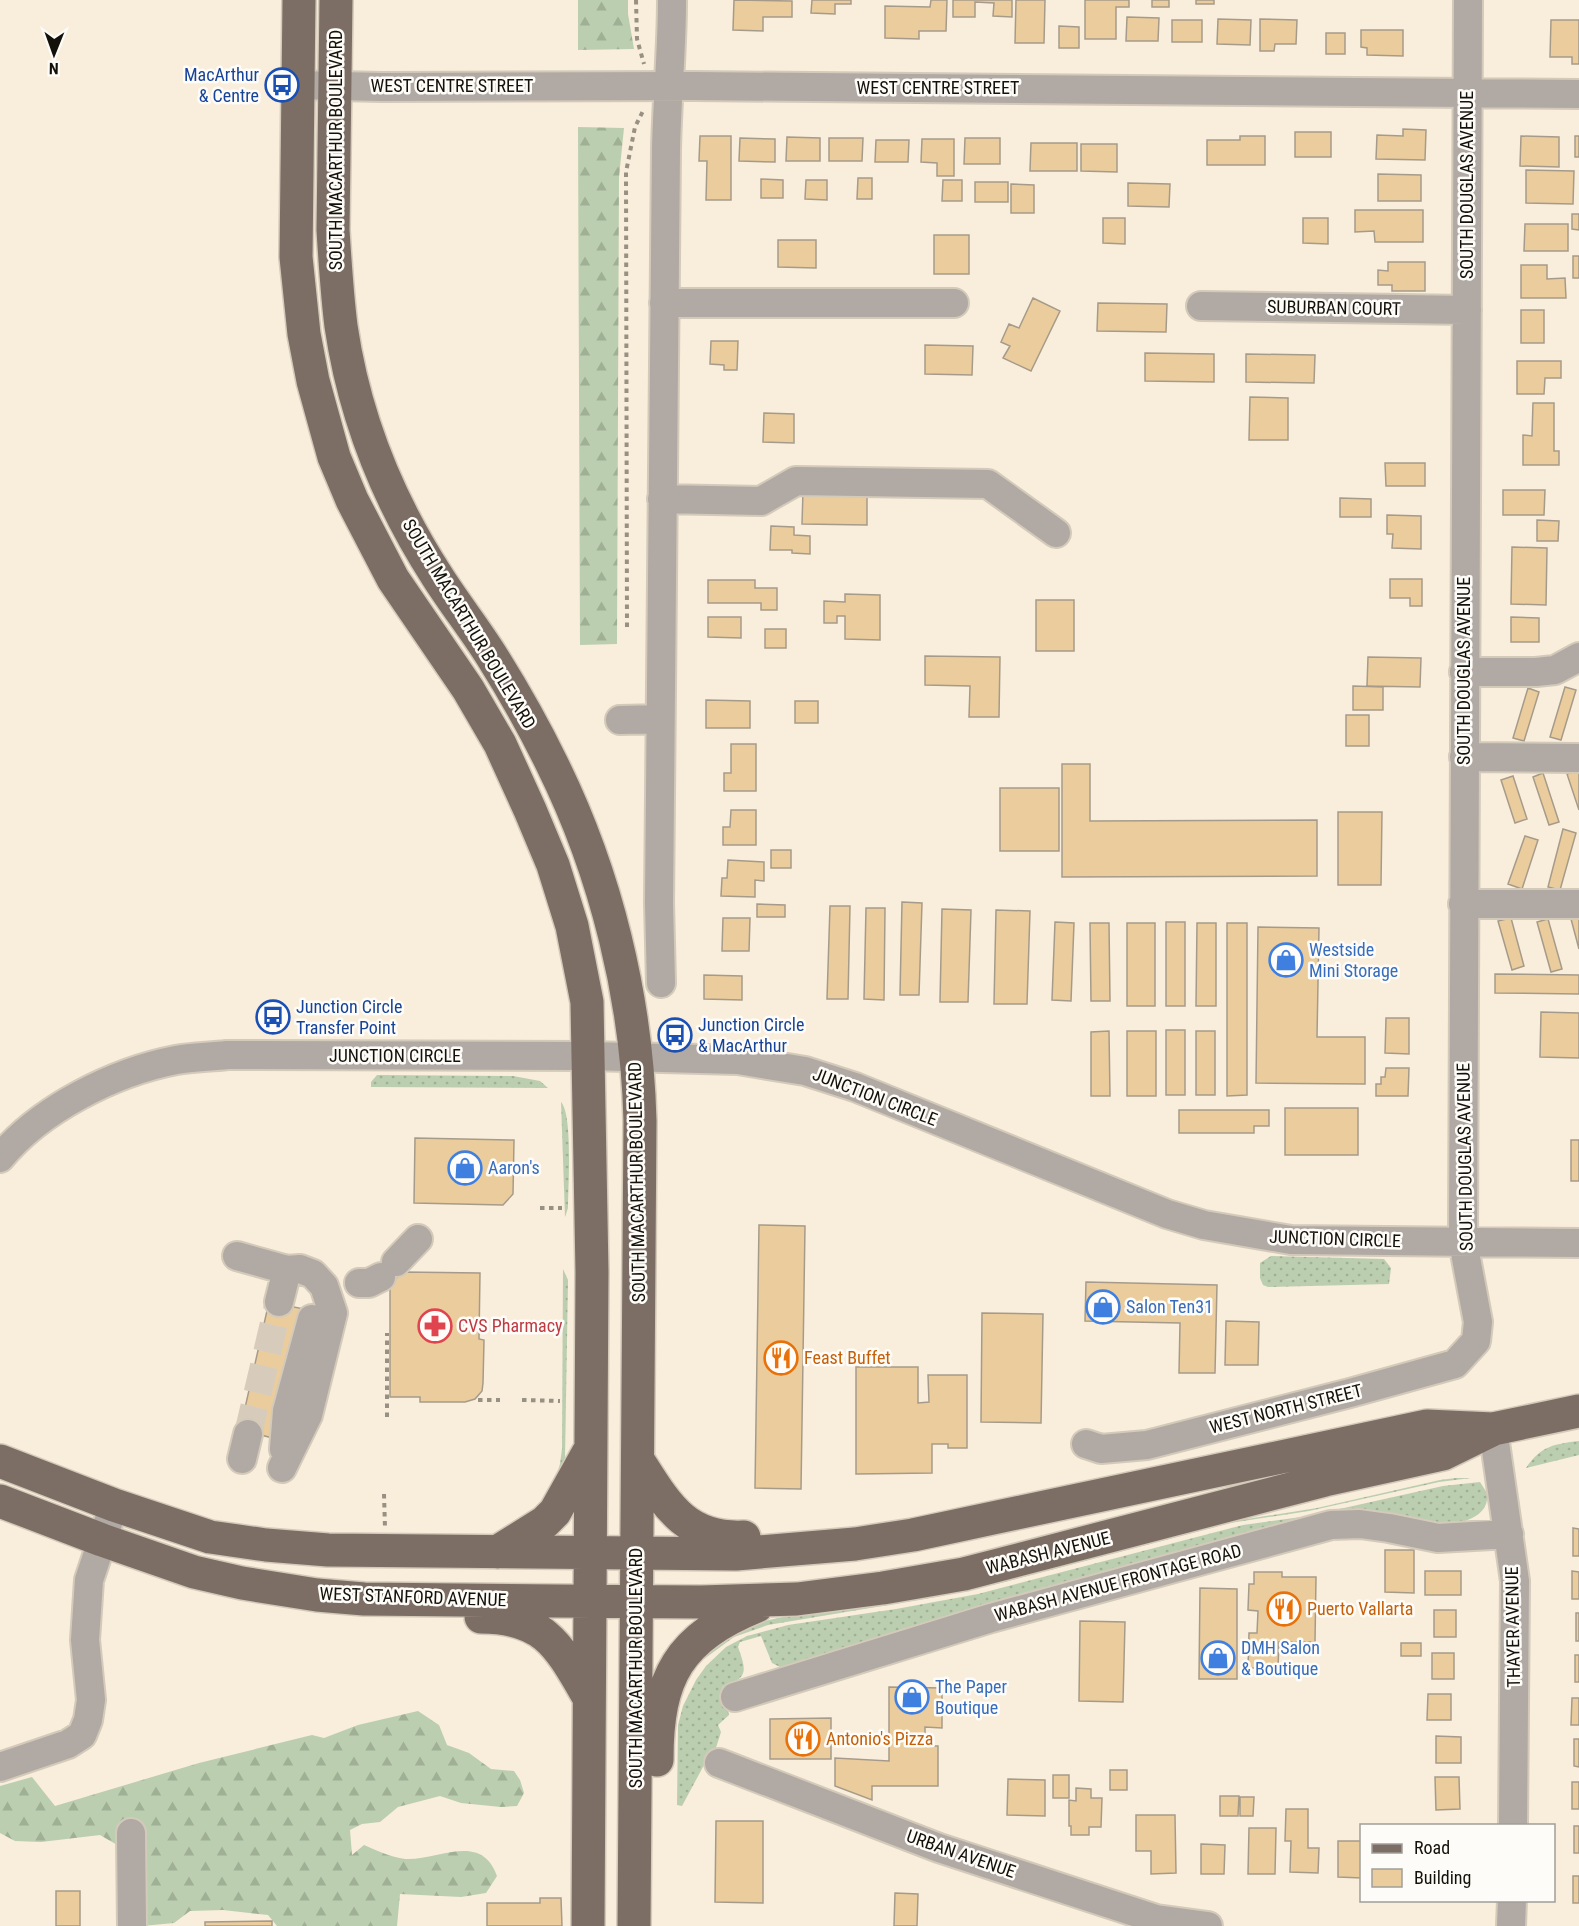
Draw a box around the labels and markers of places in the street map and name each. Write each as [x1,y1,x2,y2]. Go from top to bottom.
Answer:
place label: MacArthur & Centre [184,64,260,106]
bus stop icon: MacArthur & Centre [264,67,300,103]
place label: Westside Mini Storage [1309,939,1398,981]
shop icon: Westside Mini Storage [1268,942,1304,978]
place label: Junction Circle Transfer Point [296,996,402,1038]
bus stop icon: Junction Circle Transfer Point [255,999,291,1035]
place label: Junction Circle & MacArthur [698,1014,804,1056]
bus stop icon: Junction Circle & MacArthur [657,1017,693,1053]
shop icon: Aaron's [447,1150,483,1186]
place label: Aaron's [488,1157,540,1178]
shop icon: Salon Ten31 [1085,1289,1121,1325]
place label: Salon Ten31 [1126,1296,1213,1317]
pharmacy icon: CVS Pharmacy [417,1308,453,1344]
place label: CVS Pharmacy [458,1315,563,1336]
restaurant icon: Feast Buffet [763,1340,799,1376]
place label: Feast Buffet [804,1347,891,1368]
restaurant icon: Puerto Vallarta [1266,1591,1302,1627]
place label: Puerto Vallarta [1307,1598,1413,1619]
place label: DMH Salon & Boutique [1241,1637,1320,1679]
shop icon: DMH Salon & Boutique [1200,1640,1236,1676]
place label: The Paper Boutique [935,1676,1007,1718]
shop icon: The Paper Boutique [894,1679,930,1715]
restaurant icon: Antonio's Pizza [785,1721,821,1757]
place label: Antonio's Pizza [826,1728,933,1749]

